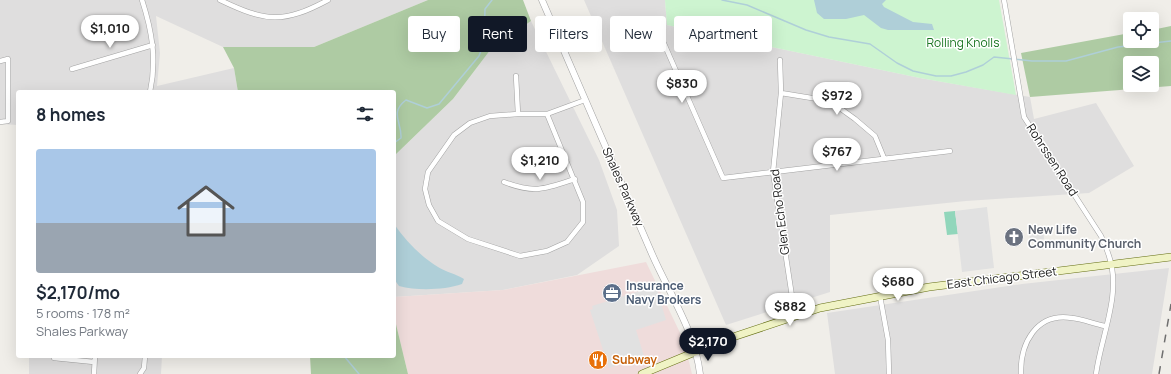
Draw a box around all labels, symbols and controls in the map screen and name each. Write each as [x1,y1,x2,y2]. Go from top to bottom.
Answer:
map controls [1123,12,1159,92]
button: locate [1123,12,1159,48]
pin: $1,010 [77,15,143,49]
chip: Buy [408,16,460,52]
chip: Rent [468,16,527,52]
chip: Filters [535,16,602,52]
chip: New [610,16,666,52]
chip: Apartment [674,16,772,52]
text: $1,010 [90,19,130,37]
park label: Rolling Knolls [927,34,999,51]
button: layers [1123,56,1159,92]
pin: $830 [658,70,706,104]
text: $830 [666,74,698,92]
pin: $972 [813,82,861,116]
text: $972 [822,86,852,104]
text: 8 homes [36,103,106,126]
icon: filters [354,103,376,125]
street label: Rohrssen Road [1023,120,1082,199]
pin: $767 [813,138,861,172]
text: $767 [822,142,852,160]
street label: Shales Parkway [598,144,649,230]
pin: $1,210 [507,147,573,181]
text: $1,210 [520,151,560,169]
street label: Glen Echo Road [766,168,793,256]
icon: home [170,175,242,247]
place label: New Life Community Church [1028,221,1141,252]
church icon: New Life Community Church [1003,226,1025,248]
street label: East Chicago Street [946,262,1058,293]
pin: $680 [874,268,922,302]
text: $680 [882,272,914,290]
place label: Insurance Navy Brokers [626,277,702,308]
text: $2,170/mo [36,281,120,304]
office icon: Insurance Navy Brokers [601,282,623,304]
pin: $882 [766,293,814,327]
text: $882 [774,297,806,315]
text: 5 rooms · 178 m² [36,304,130,322]
text: Shales Parkway [36,322,128,340]
pin: $2,170 [675,328,741,362]
text: $2,170 [688,332,728,350]
restaurant icon: Subway [587,349,609,371]
place label: Subway [612,351,657,368]

